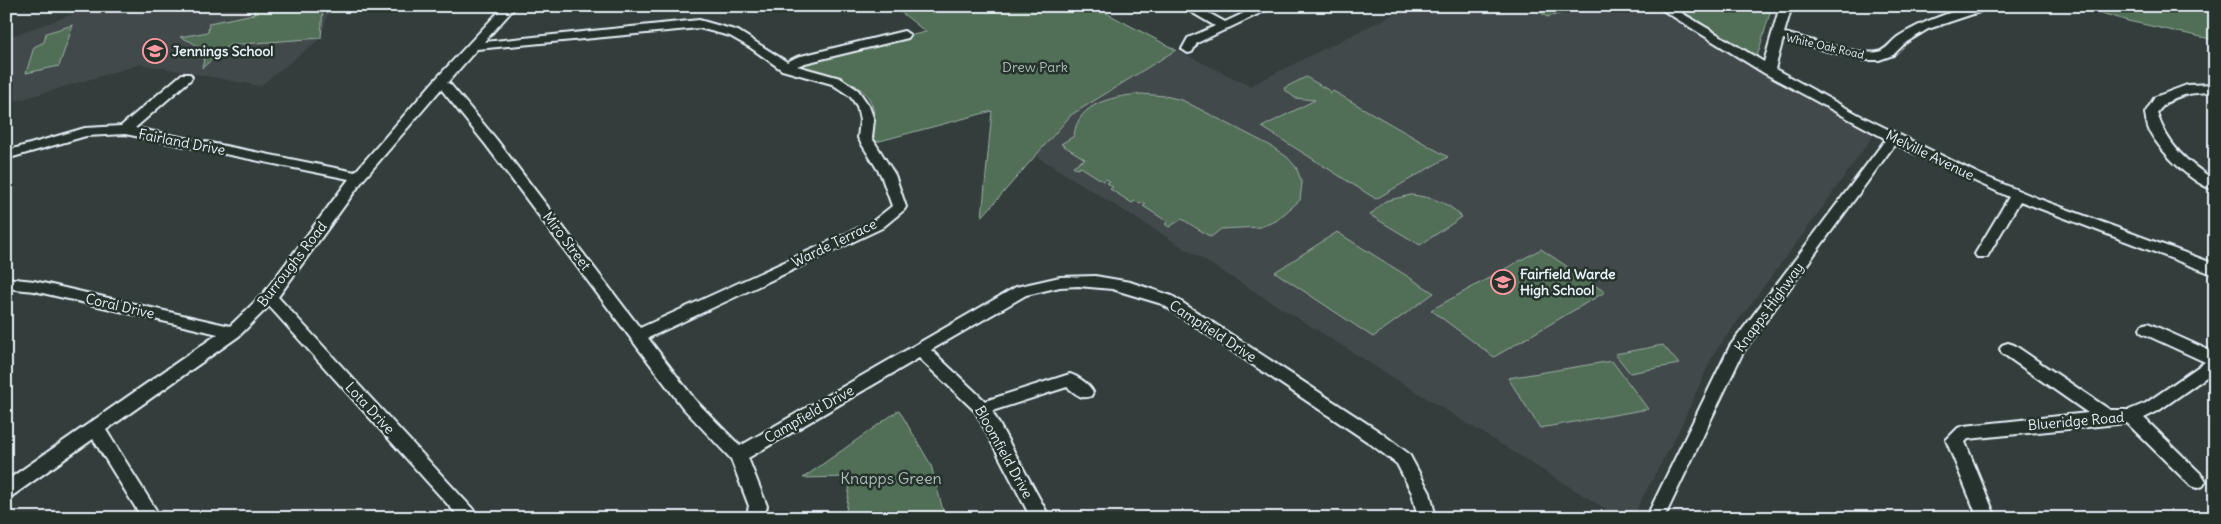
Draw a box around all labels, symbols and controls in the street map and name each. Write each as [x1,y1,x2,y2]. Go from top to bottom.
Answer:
street label: White Oak Road [1785,30,1866,62]
school or university icon: Jennings School [142,38,168,64]
place label: Jennings School [172,42,274,60]
park label: Drew Park [1002,58,1068,76]
street label: Fairland Drive [137,125,227,159]
street label: Melville Avenue [1883,126,1977,184]
street label: Miro Street [539,208,595,274]
street label: Warde Terrace [789,215,879,271]
street label: Burroughs Road [253,218,331,310]
street label: Knapps Highway [1730,259,1808,355]
place label: Fairfield Warde High School [1520,265,1616,299]
school or university icon: Fairfield Warde High School [1490,269,1516,295]
street label: Coral Drive [84,289,156,323]
street label: Campfield Drive [1166,296,1260,366]
street label: Lota Drive [341,378,399,438]
street label: Campfield Drive [761,381,857,447]
street label: Bloomfield Drive [971,402,1037,502]
street label: Blueridge Road [2027,408,2125,434]
park label: Knapps Green [840,468,942,488]

